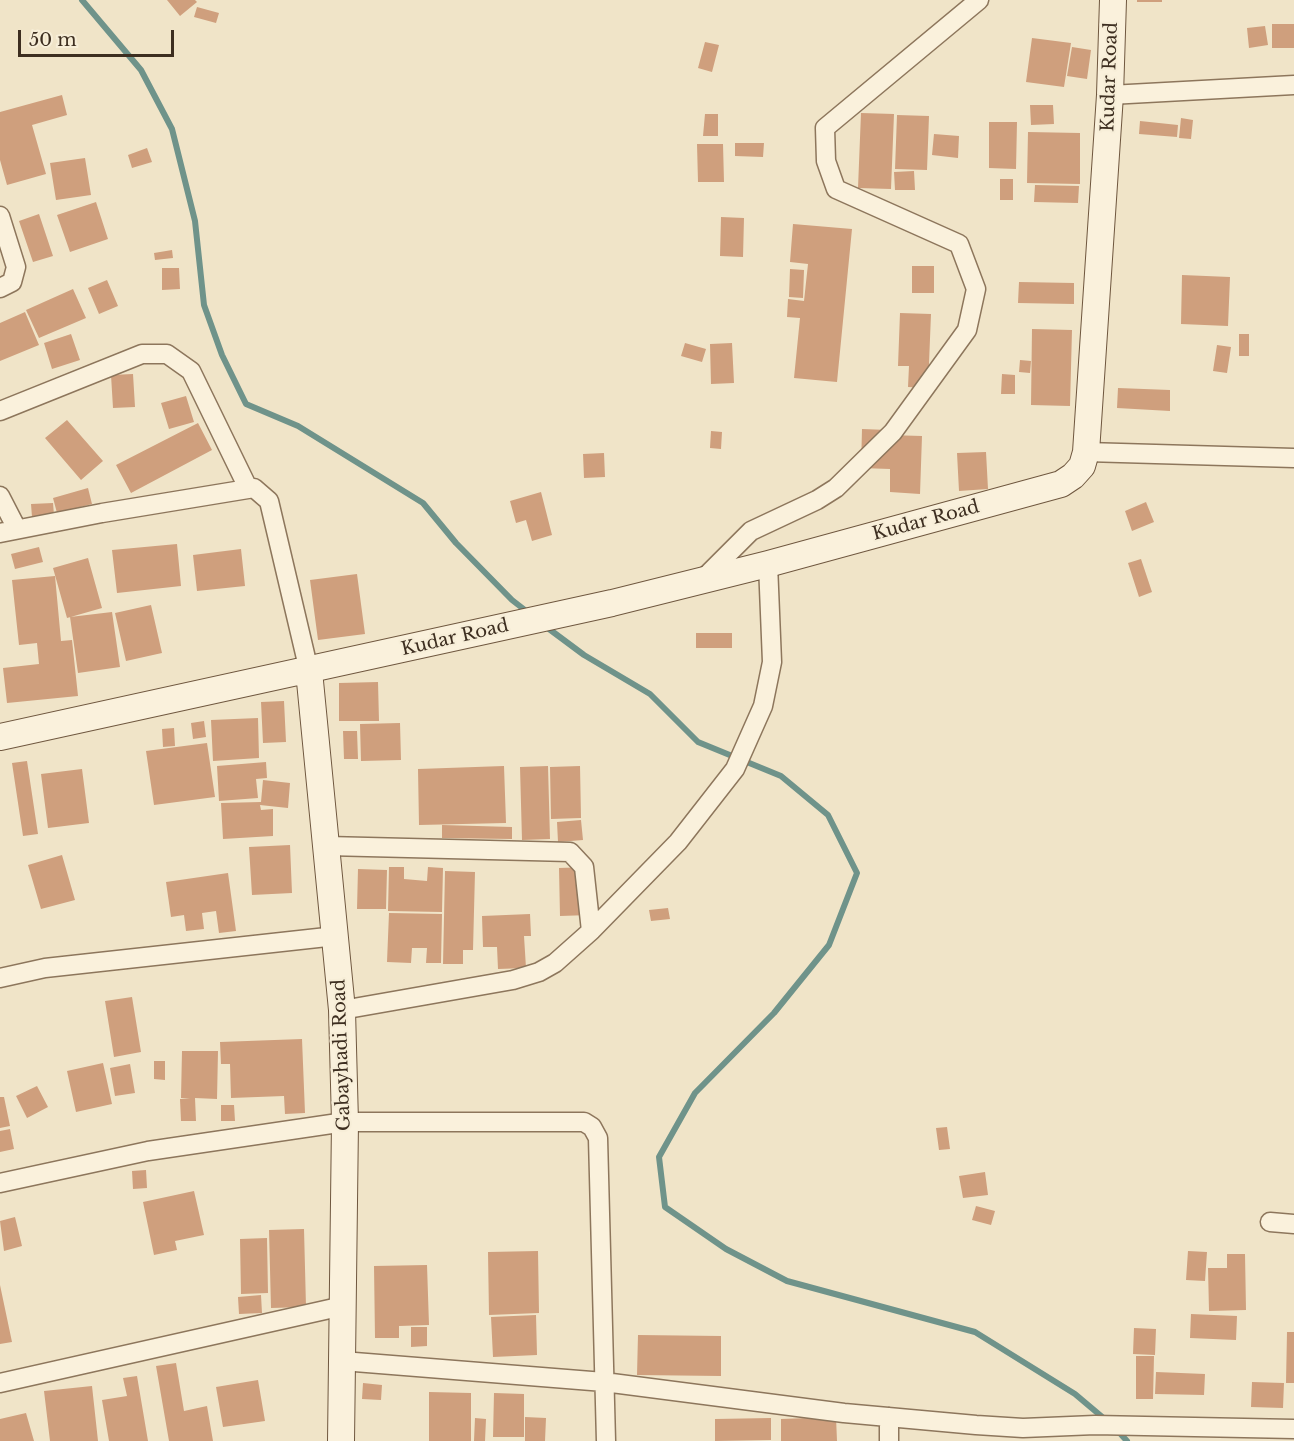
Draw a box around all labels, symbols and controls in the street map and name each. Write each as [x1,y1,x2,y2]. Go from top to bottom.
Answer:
scale bar [21,18,177,56]
street label: Kudar Road [1097,22,1123,132]
text: 50 m [29,29,77,51]
street label: Kudar Road [870,496,982,546]
street label: Kudar Road [399,615,511,661]
street label: Gabayhadi Road [329,979,355,1131]

